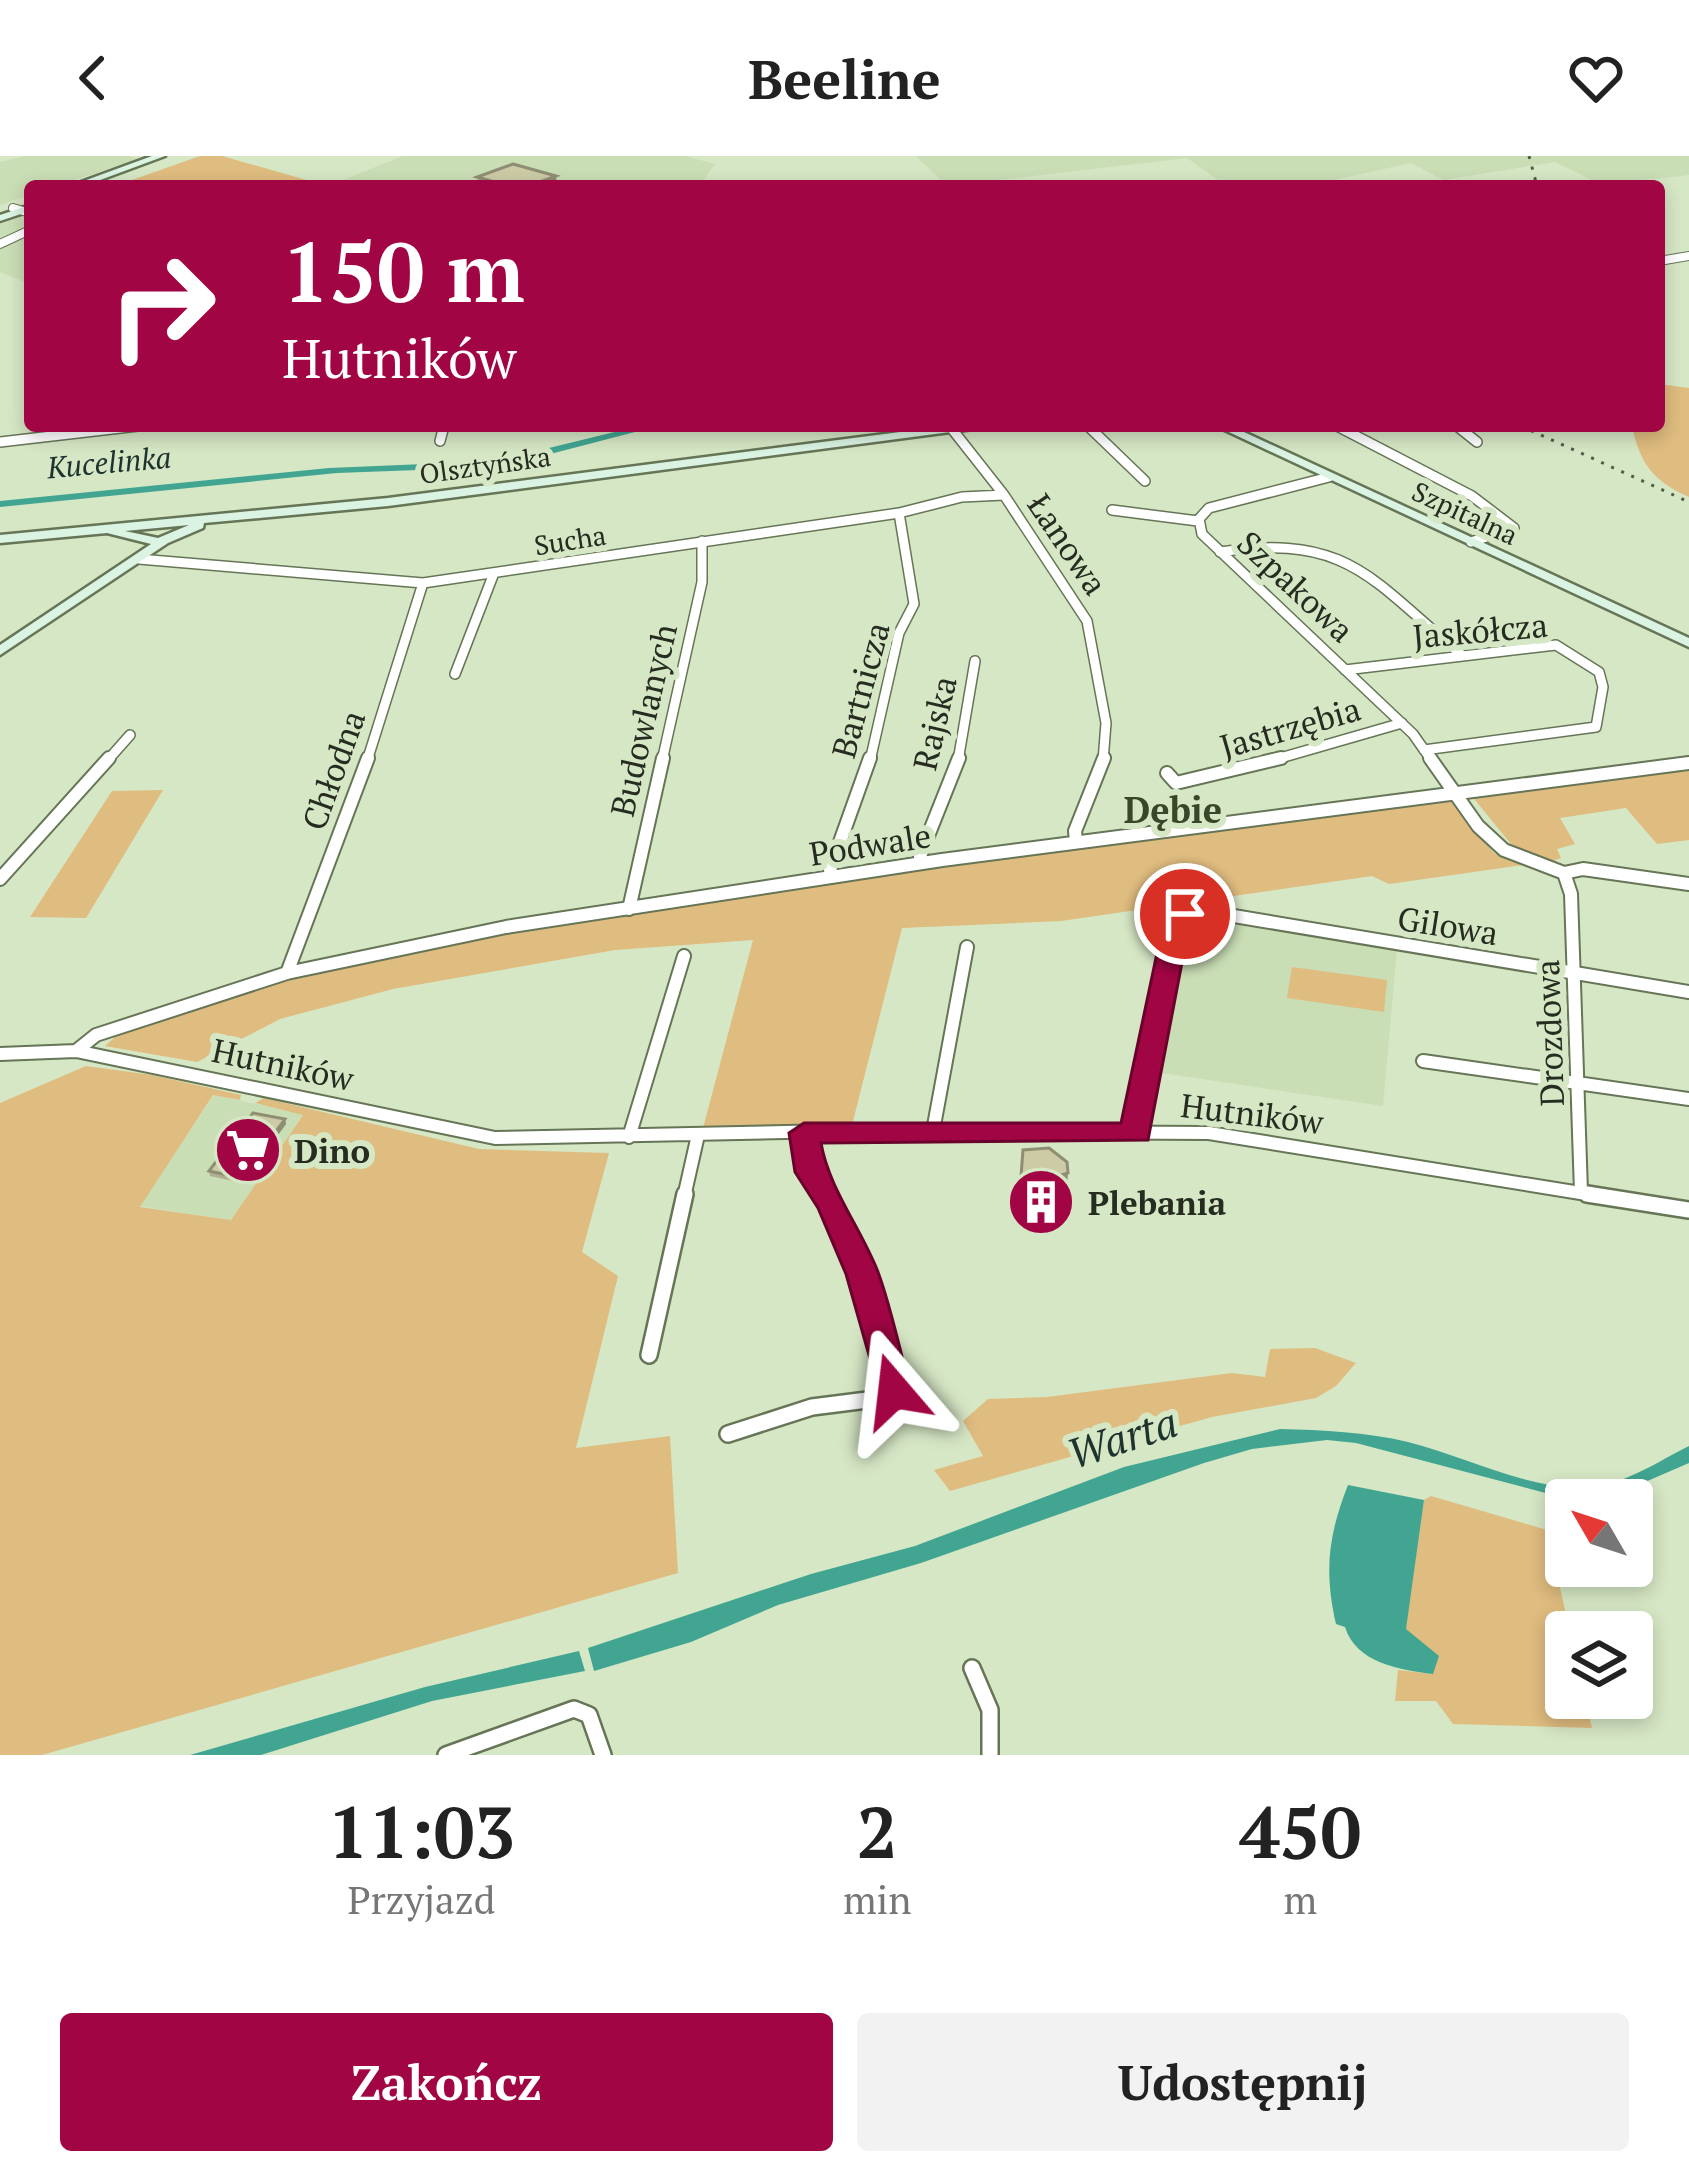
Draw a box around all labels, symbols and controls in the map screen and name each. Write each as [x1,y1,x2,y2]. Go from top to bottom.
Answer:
text: Beeline [748,43,941,114]
icon: back [60,45,126,111]
icon: heart [1563,45,1629,111]
text: 150 m [282,215,525,326]
icon: right [84,228,240,384]
text: Hutników [282,322,516,393]
water label: Kucelinka [44,437,173,487]
street label: Olsztyńska [417,438,553,492]
street label: Szpitalna [1406,473,1524,553]
street label: Łanowa [1019,485,1117,603]
street label: Sucha [532,517,609,563]
street label: Szpakowa [1229,521,1363,651]
street label: Jaskółcza [1411,603,1549,657]
street label: Bartnicza [821,617,899,763]
street label: Budowlanych [600,619,686,821]
street label: Rajska [902,672,966,774]
street label: Jastrzębia [1215,686,1365,768]
street label: Chłodna [292,704,374,836]
district label: Dębie [1124,786,1222,833]
street label: Podwale [806,813,934,875]
pin [1134,863,1236,965]
icon: arrive [1152,881,1218,947]
street label: Gilowa [1395,896,1501,954]
street label: Drozdowa [1525,959,1573,1107]
street label: Hutników [208,1028,358,1100]
street label: Hutników [1178,1083,1327,1143]
supermarket icon: Dino [213,1115,283,1185]
place label: Dino [294,1129,370,1172]
building icon: Plebania [1006,1167,1076,1237]
place label: Plebania [1088,1181,1226,1224]
position arrow [831,1328,957,1454]
water label: Warta [1060,1393,1184,1481]
north arrow [1545,1479,1653,1587]
map controls [1545,1479,1653,1719]
button: layers [1545,1611,1653,1719]
text: 11:03 [328,1783,515,1879]
text: 2 [857,1783,898,1879]
text: 450 [1239,1783,1361,1879]
text: Przyjazd [347,1873,495,1925]
text: min [843,1873,911,1925]
text: m [1283,1873,1317,1925]
button: Zakończ [60,2013,833,2151]
button: Udostępnij [857,2013,1629,2151]

